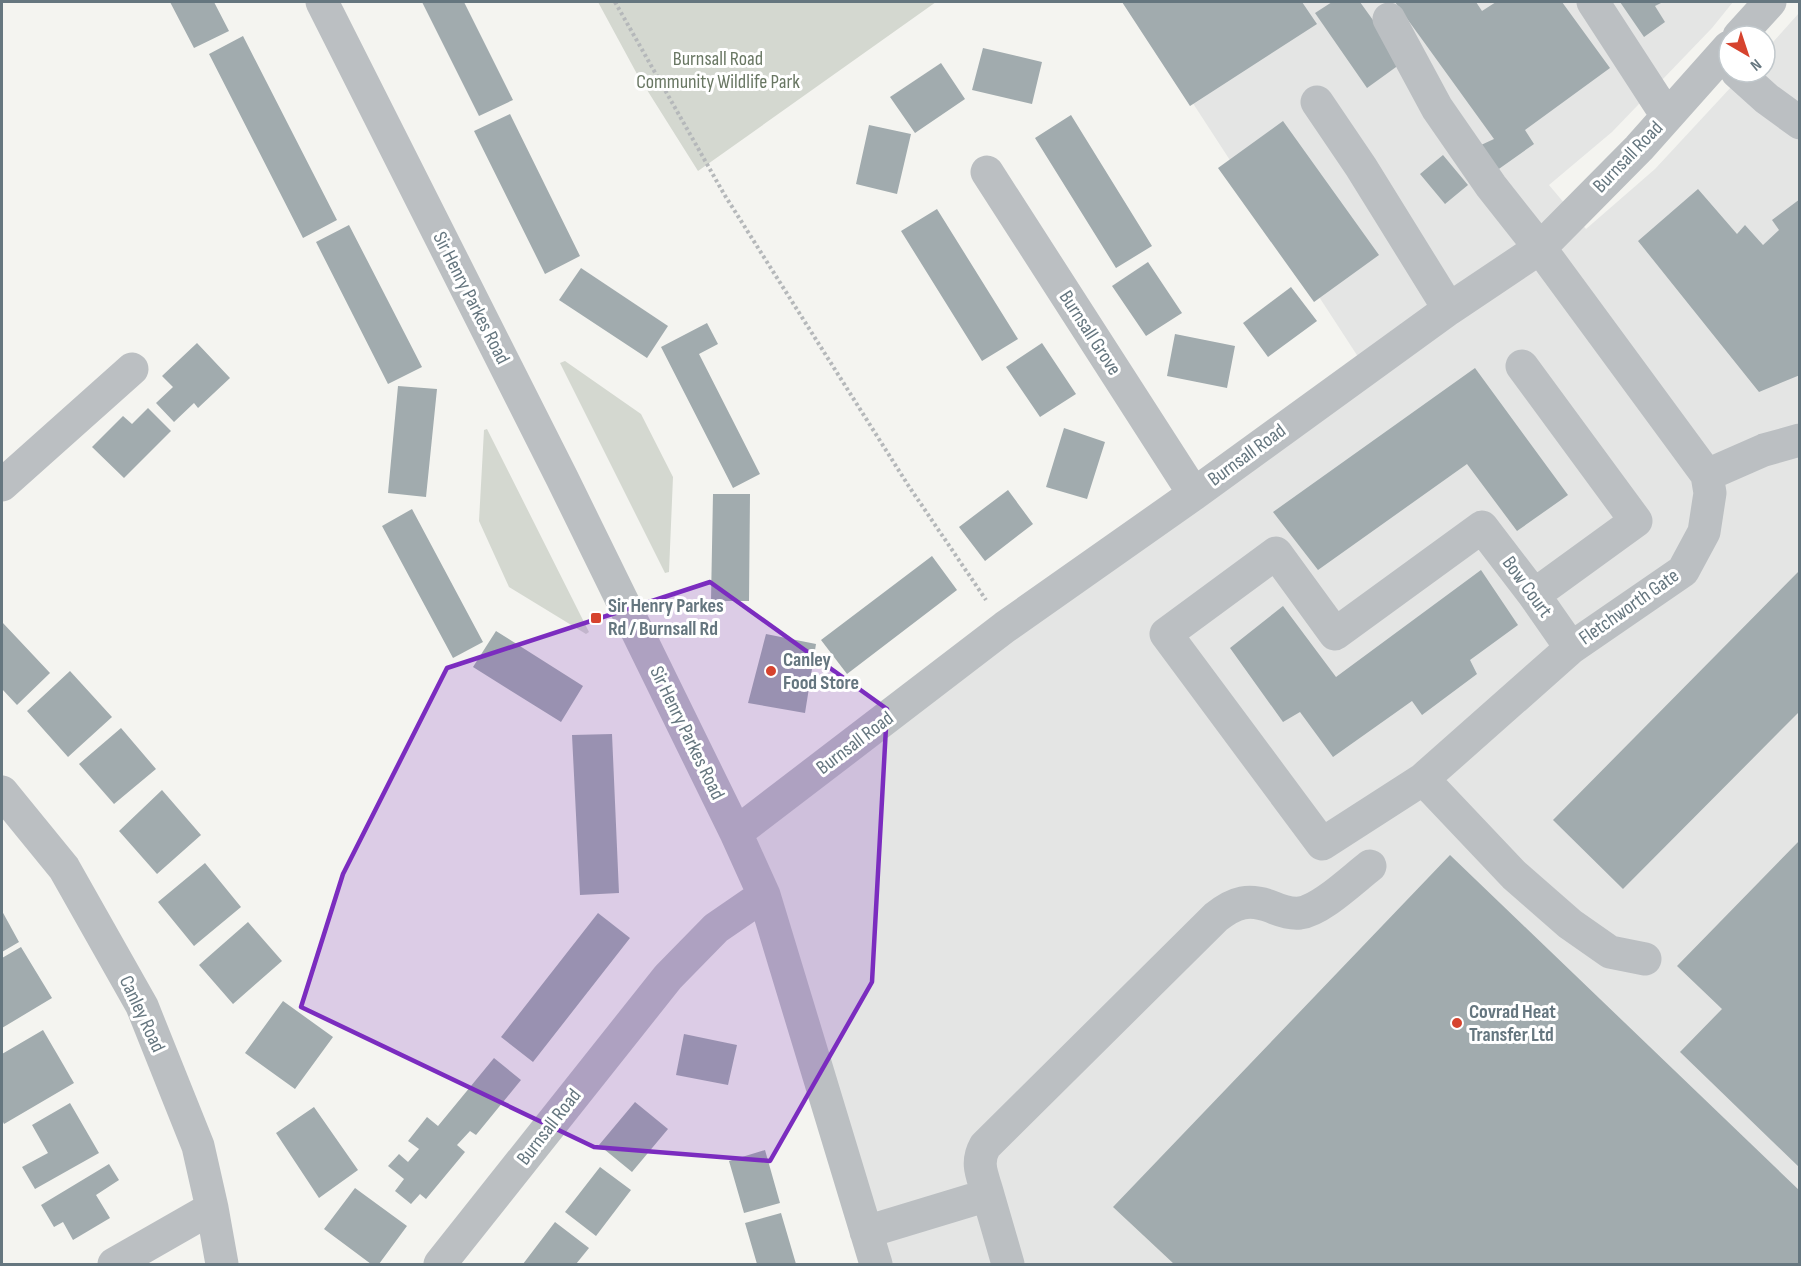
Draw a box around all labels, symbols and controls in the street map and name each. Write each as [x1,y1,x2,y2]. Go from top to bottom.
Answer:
north arrow [1717,24,1777,84]
park label: Burnsall Road Community Wildlife Park [636,47,800,94]
text: N [1746,54,1765,75]
street label: Burnsall Road [1588,116,1668,198]
street label: Sir Henry Parkes Road [427,228,515,368]
street label: Burnsall Grove [1054,286,1126,380]
street label: Burnsall Road [1203,419,1291,491]
street label: Bow Court [1497,552,1557,622]
street label: Fletchworth Gate [1574,564,1684,650]
place label: Sir Henry Parkes Rd / Burnsall Rd [608,594,724,641]
marker: Sir Henry Parkes Rd / Burnsall Rd [589,611,603,625]
place label: Canley Food Store [783,648,859,695]
street label: Sir Henry Parkes Road [644,662,730,804]
marker: Canley Food Store [764,664,778,678]
street label: Burnsall Road [812,706,898,780]
street label: Canley Road [114,972,170,1056]
place label: Covrad Heat Transfer Ltd [1469,1000,1556,1047]
marker: Covrad Heat Transfer Ltd [1450,1016,1464,1030]
street label: Burnsall Road [512,1084,586,1170]

